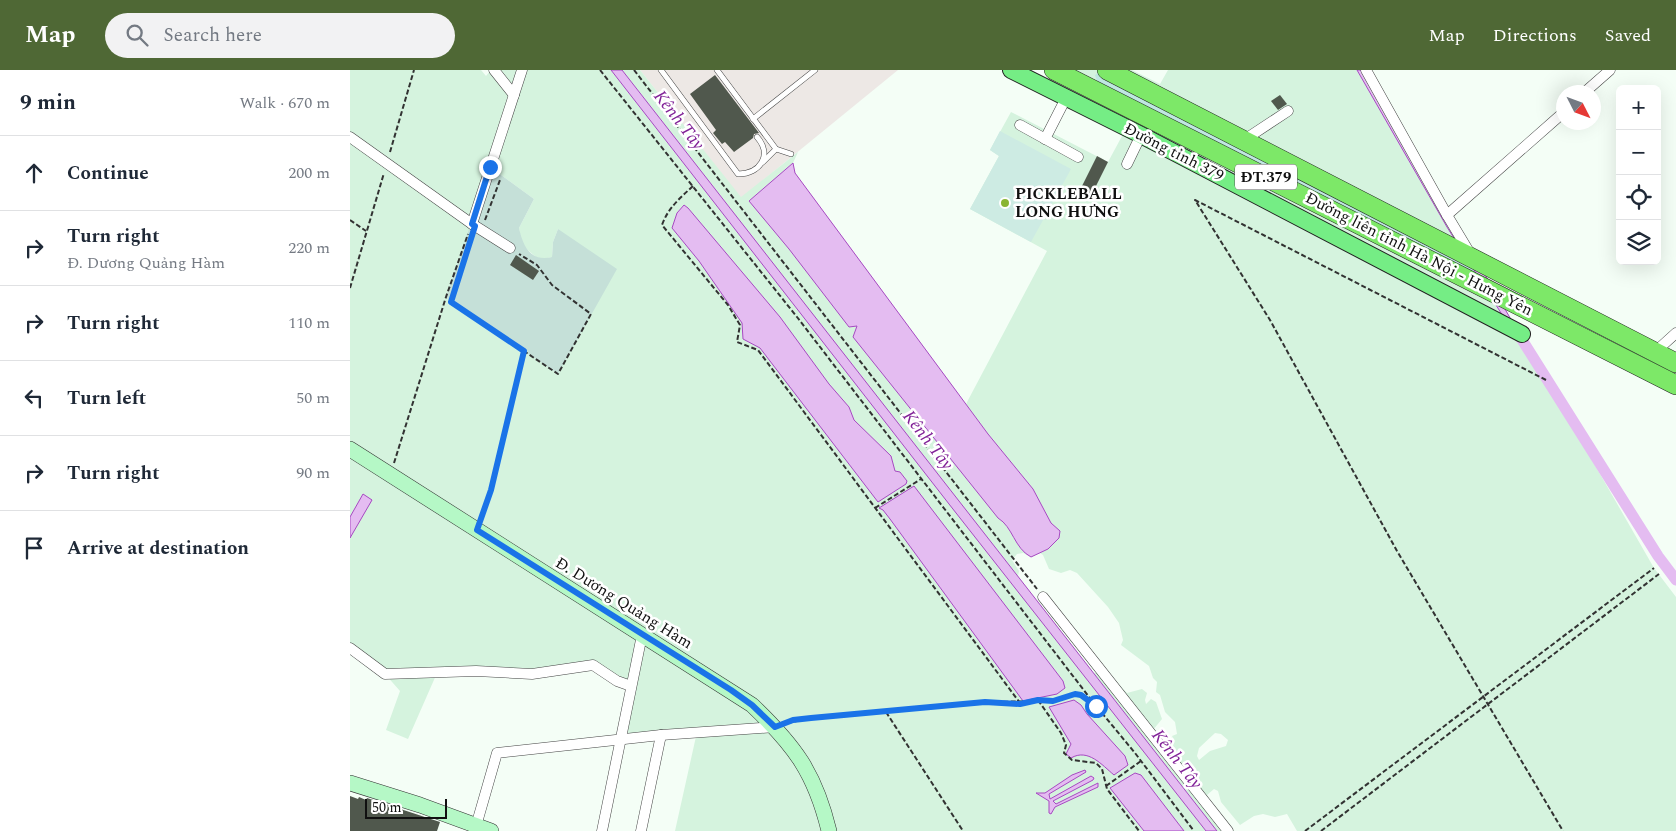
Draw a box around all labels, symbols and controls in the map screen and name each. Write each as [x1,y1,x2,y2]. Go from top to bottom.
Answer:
search box [105,13,455,58]
text: Map [25,17,75,53]
icon: search [123,21,151,49]
text: Search here [163,21,262,50]
text: Map [1429,22,1465,49]
text: Directions [1493,22,1577,49]
text: Saved [1605,22,1651,49]
water label: Kênh Tây [647,84,711,156]
north arrow [1556,85,1601,130]
map controls [1616,85,1661,265]
button: + [1616,85,1661,130]
text: 9 min [20,87,76,119]
text: Walk · 670 m [239,91,330,115]
street label: Đường tỉnh 379 [1120,117,1228,187]
button: − [1616,130,1661,175]
route end [479,156,502,179]
icon: ahead [20,159,48,187]
text: Continue [67,159,149,188]
text: 200 m [288,161,330,185]
road number: ĐT.379 [1235,164,1297,190]
button: locate [1616,175,1661,220]
place label: PICKLEBALL LONG HƯNG [1015,182,1122,224]
street label: Đường liên tỉnh Hà Nội - Hưng Yên [1301,186,1537,322]
marker: PICKLEBALL LONG HƯNG [999,197,1011,209]
button: layers [1616,220,1661,265]
text: Turn right [67,222,160,251]
icon: right [20,234,48,262]
text: 220 m [288,236,330,260]
text: Đ. Dương Quảng Hàm [67,251,225,275]
icon: right [20,309,48,337]
text: Turn right [67,309,160,338]
text: 110 m [288,311,330,335]
icon: left [20,384,48,412]
text: Turn left [67,384,146,413]
text: 50 m [296,386,330,410]
water label: Kênh Tây [896,404,960,476]
icon: right [20,459,48,487]
text: Turn right [67,459,160,488]
text: 90 m [296,461,330,485]
icon: arrive [20,534,48,562]
text: Arrive at destination [67,534,249,563]
street label: Đ. Dương Quảng Hàm [551,551,698,655]
route start [1085,695,1108,718]
water label: Kênh Tây [1145,723,1209,795]
scale bar [365,796,448,819]
text: 50 m [372,797,402,818]

